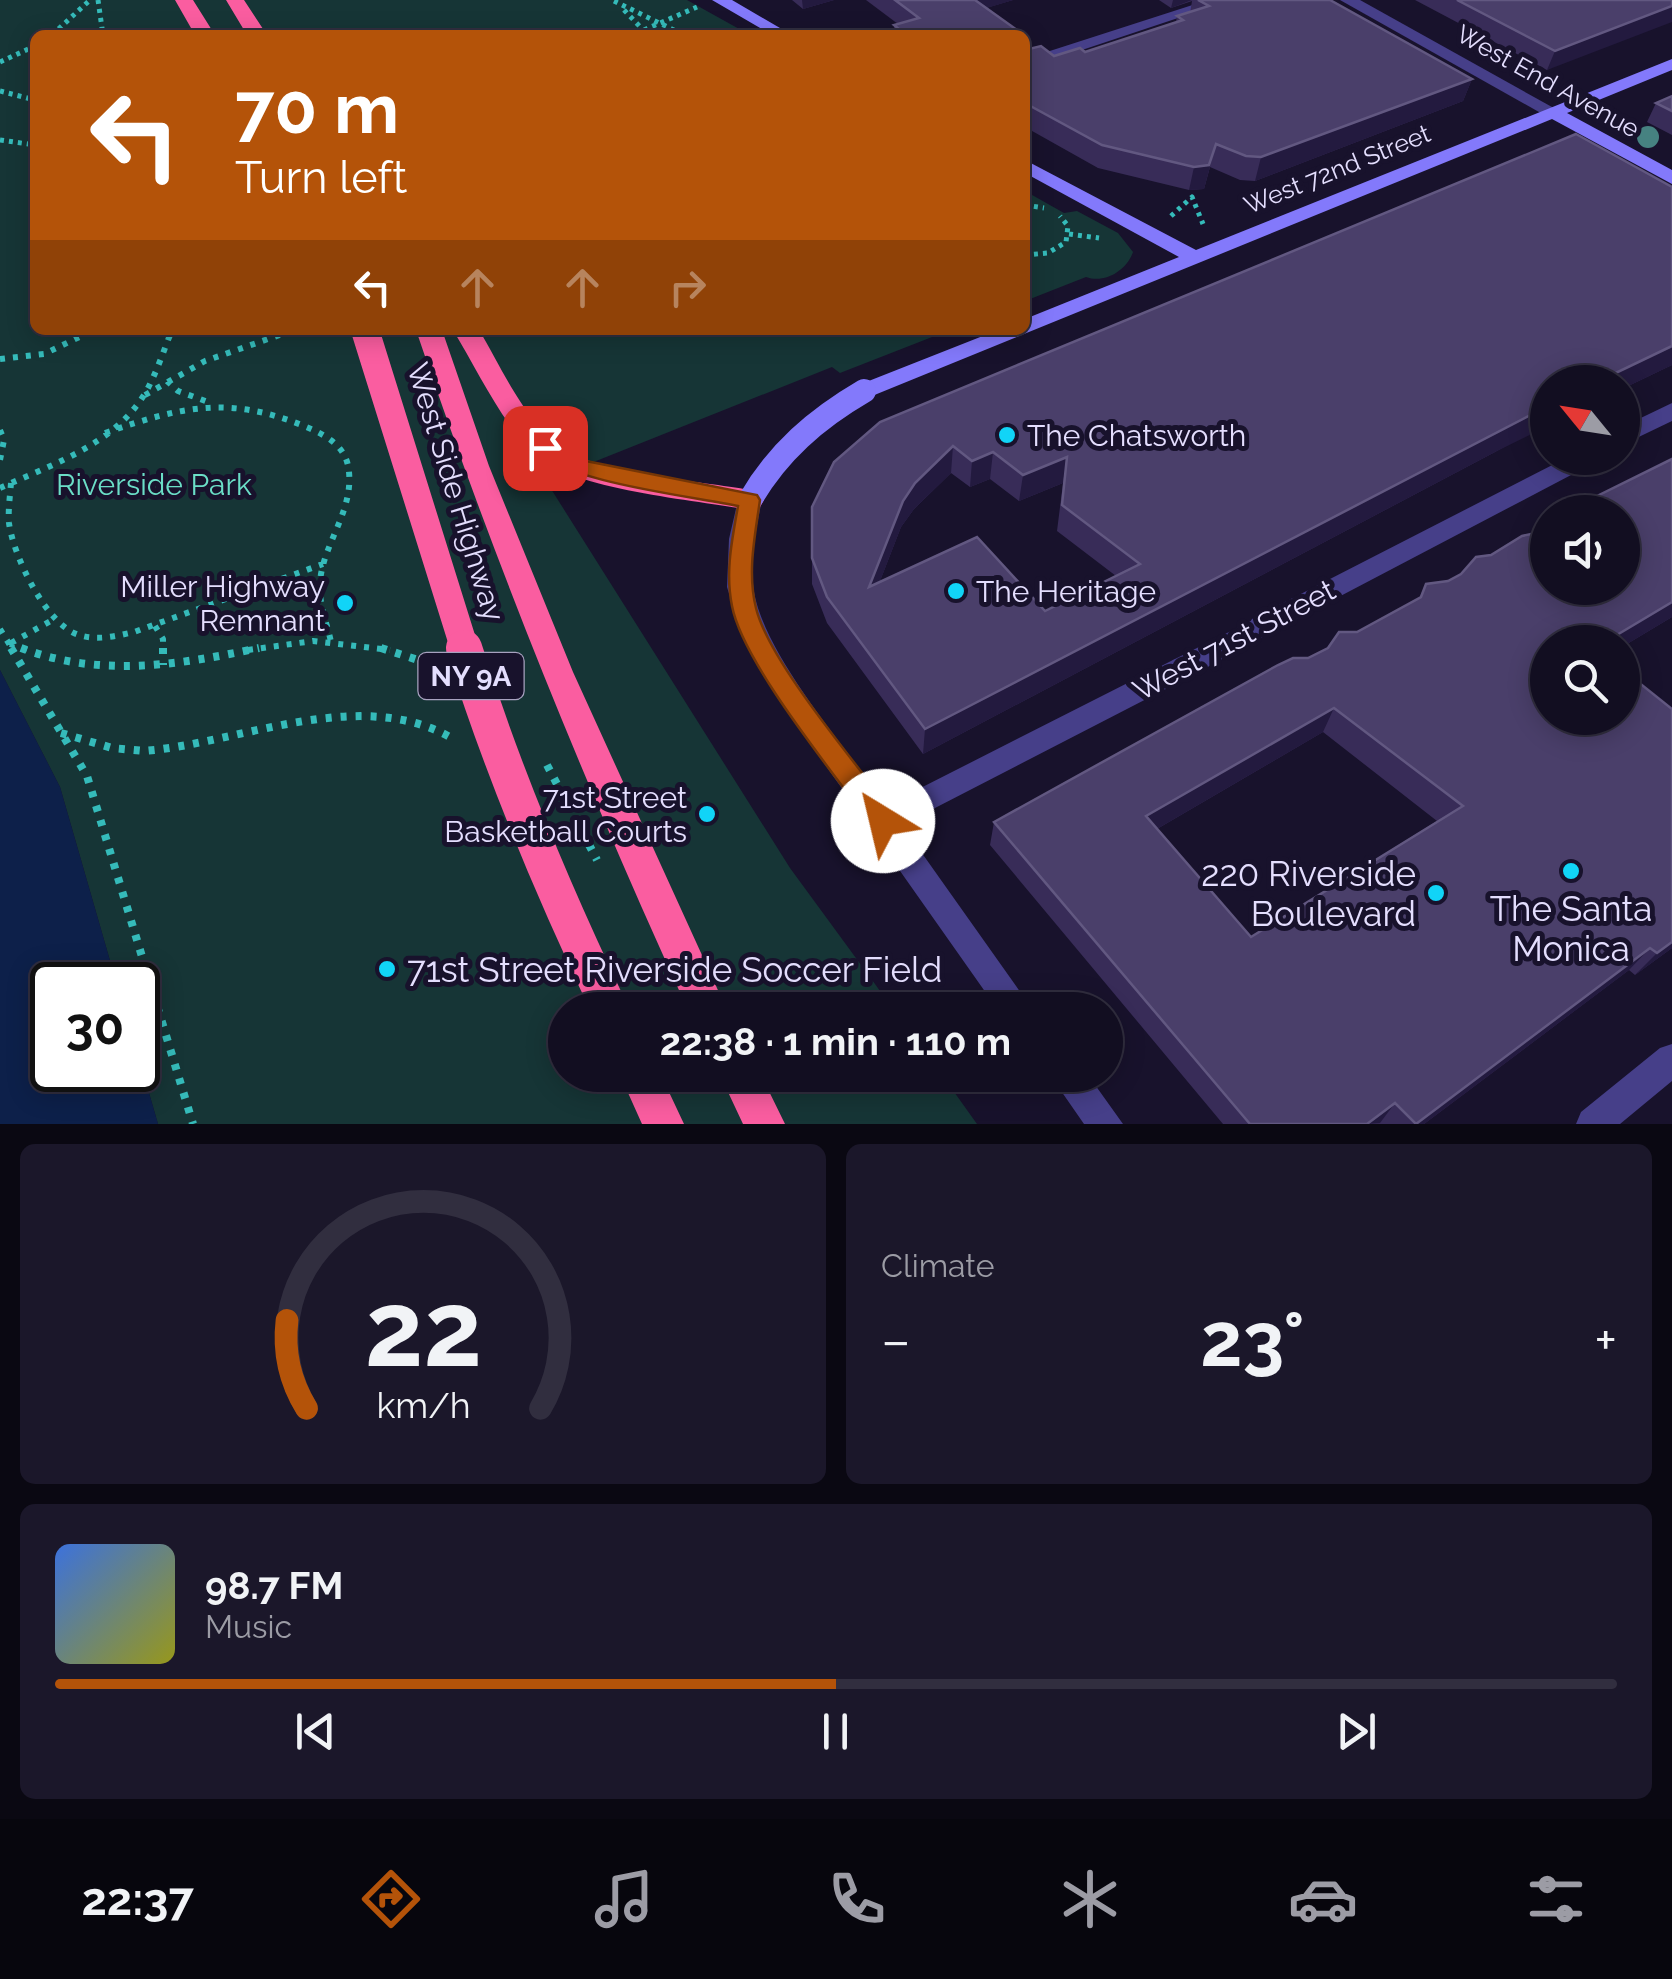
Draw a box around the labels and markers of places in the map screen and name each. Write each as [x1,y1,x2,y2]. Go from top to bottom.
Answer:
pin [503,406,588,491]
place label: The Chatsworth [1027,418,1246,453]
marker: The Chatsworth [996,424,1018,446]
place label: Miller Highway Remnant [120,569,325,638]
place label: The Heritage [976,574,1156,609]
marker: The Heritage [945,580,967,602]
marker: Miller Highway Remnant [334,592,356,614]
place label: 71st Street Basketball Courts [444,780,687,849]
marker: 71st Street Basketball Courts [696,803,718,825]
place label: 220 Riverside Boulevard [1201,853,1416,934]
marker: The Santa Monica [1560,860,1582,882]
marker: 220 Riverside Boulevard [1425,882,1447,904]
place label: The Santa Monica [1490,888,1652,969]
place label: 71st Street Riverside Soccer Field [407,949,942,990]
marker: 71st Street Riverside Soccer Field [376,958,398,980]

